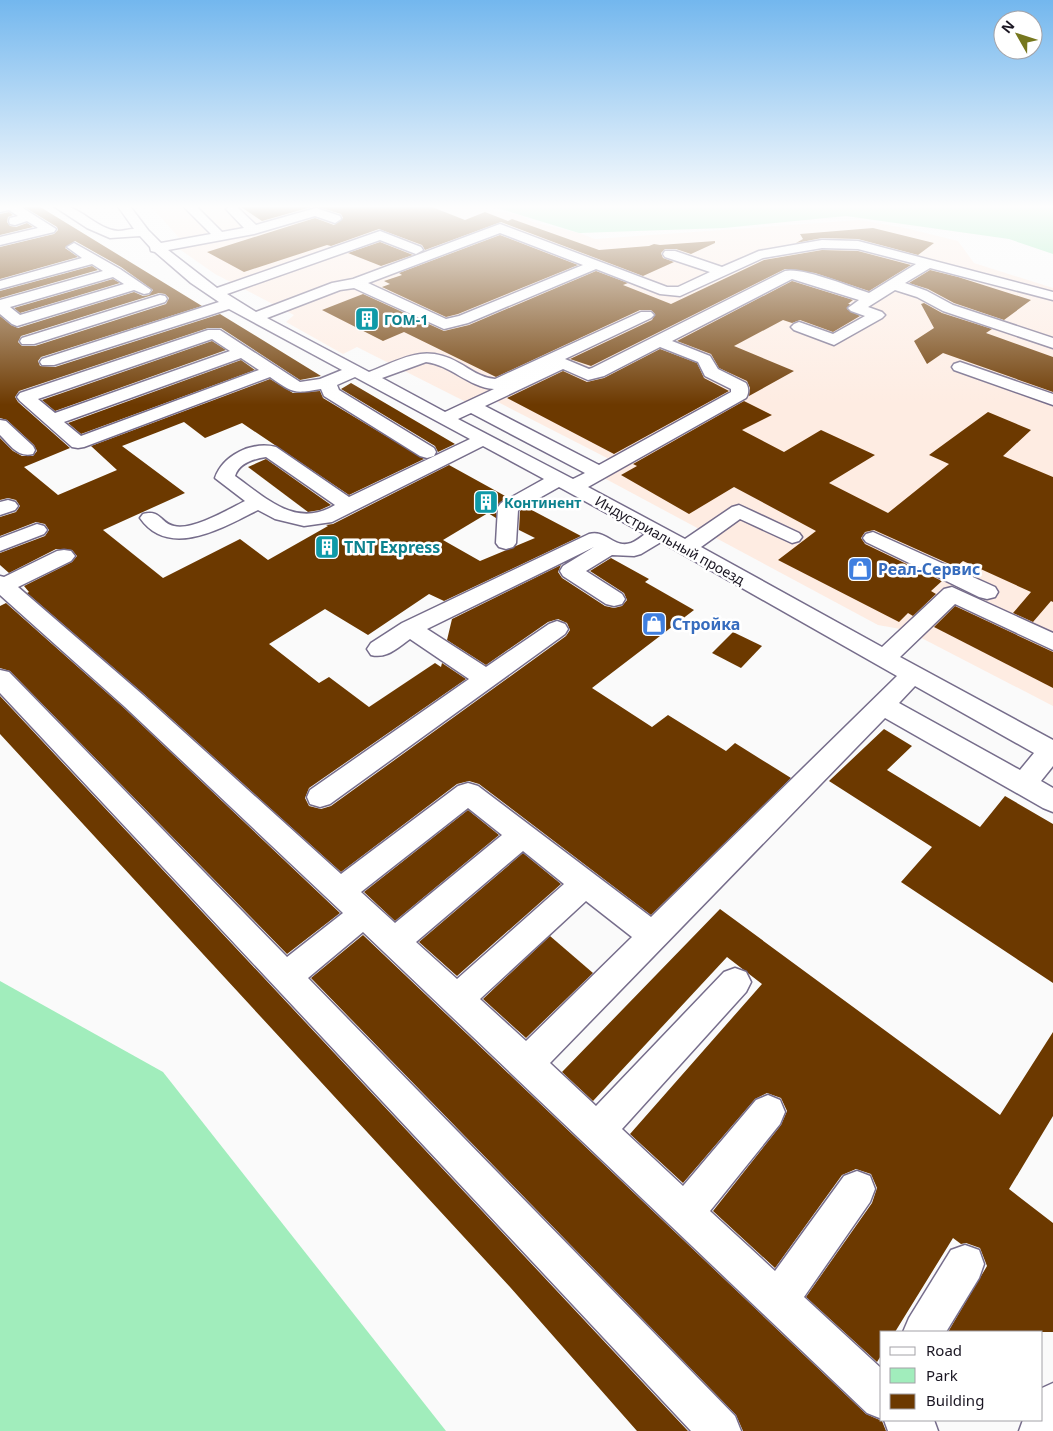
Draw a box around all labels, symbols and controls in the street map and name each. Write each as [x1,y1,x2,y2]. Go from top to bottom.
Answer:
north arrow [993,10,1043,60]
text: N [997,16,1018,37]
building icon: ГОМ-1 [354,306,380,332]
place label: ГОМ-1 [384,310,428,329]
building icon: Континент [473,489,499,515]
street label: Индустриальный проезд [592,491,749,589]
place label: Континент [504,493,581,512]
building icon: TNT Express [314,534,340,560]
place label: TNT Express [344,536,440,558]
shop icon: Реал-Сервис [847,556,873,582]
place label: Реал-Сервис [878,558,980,580]
shop icon: Стройка [641,611,667,637]
place label: Стройка [672,613,740,635]
legend [880,1331,1043,1421]
text: Road [926,1340,962,1360]
text: Park [926,1365,958,1385]
text: Building [926,1390,984,1410]

